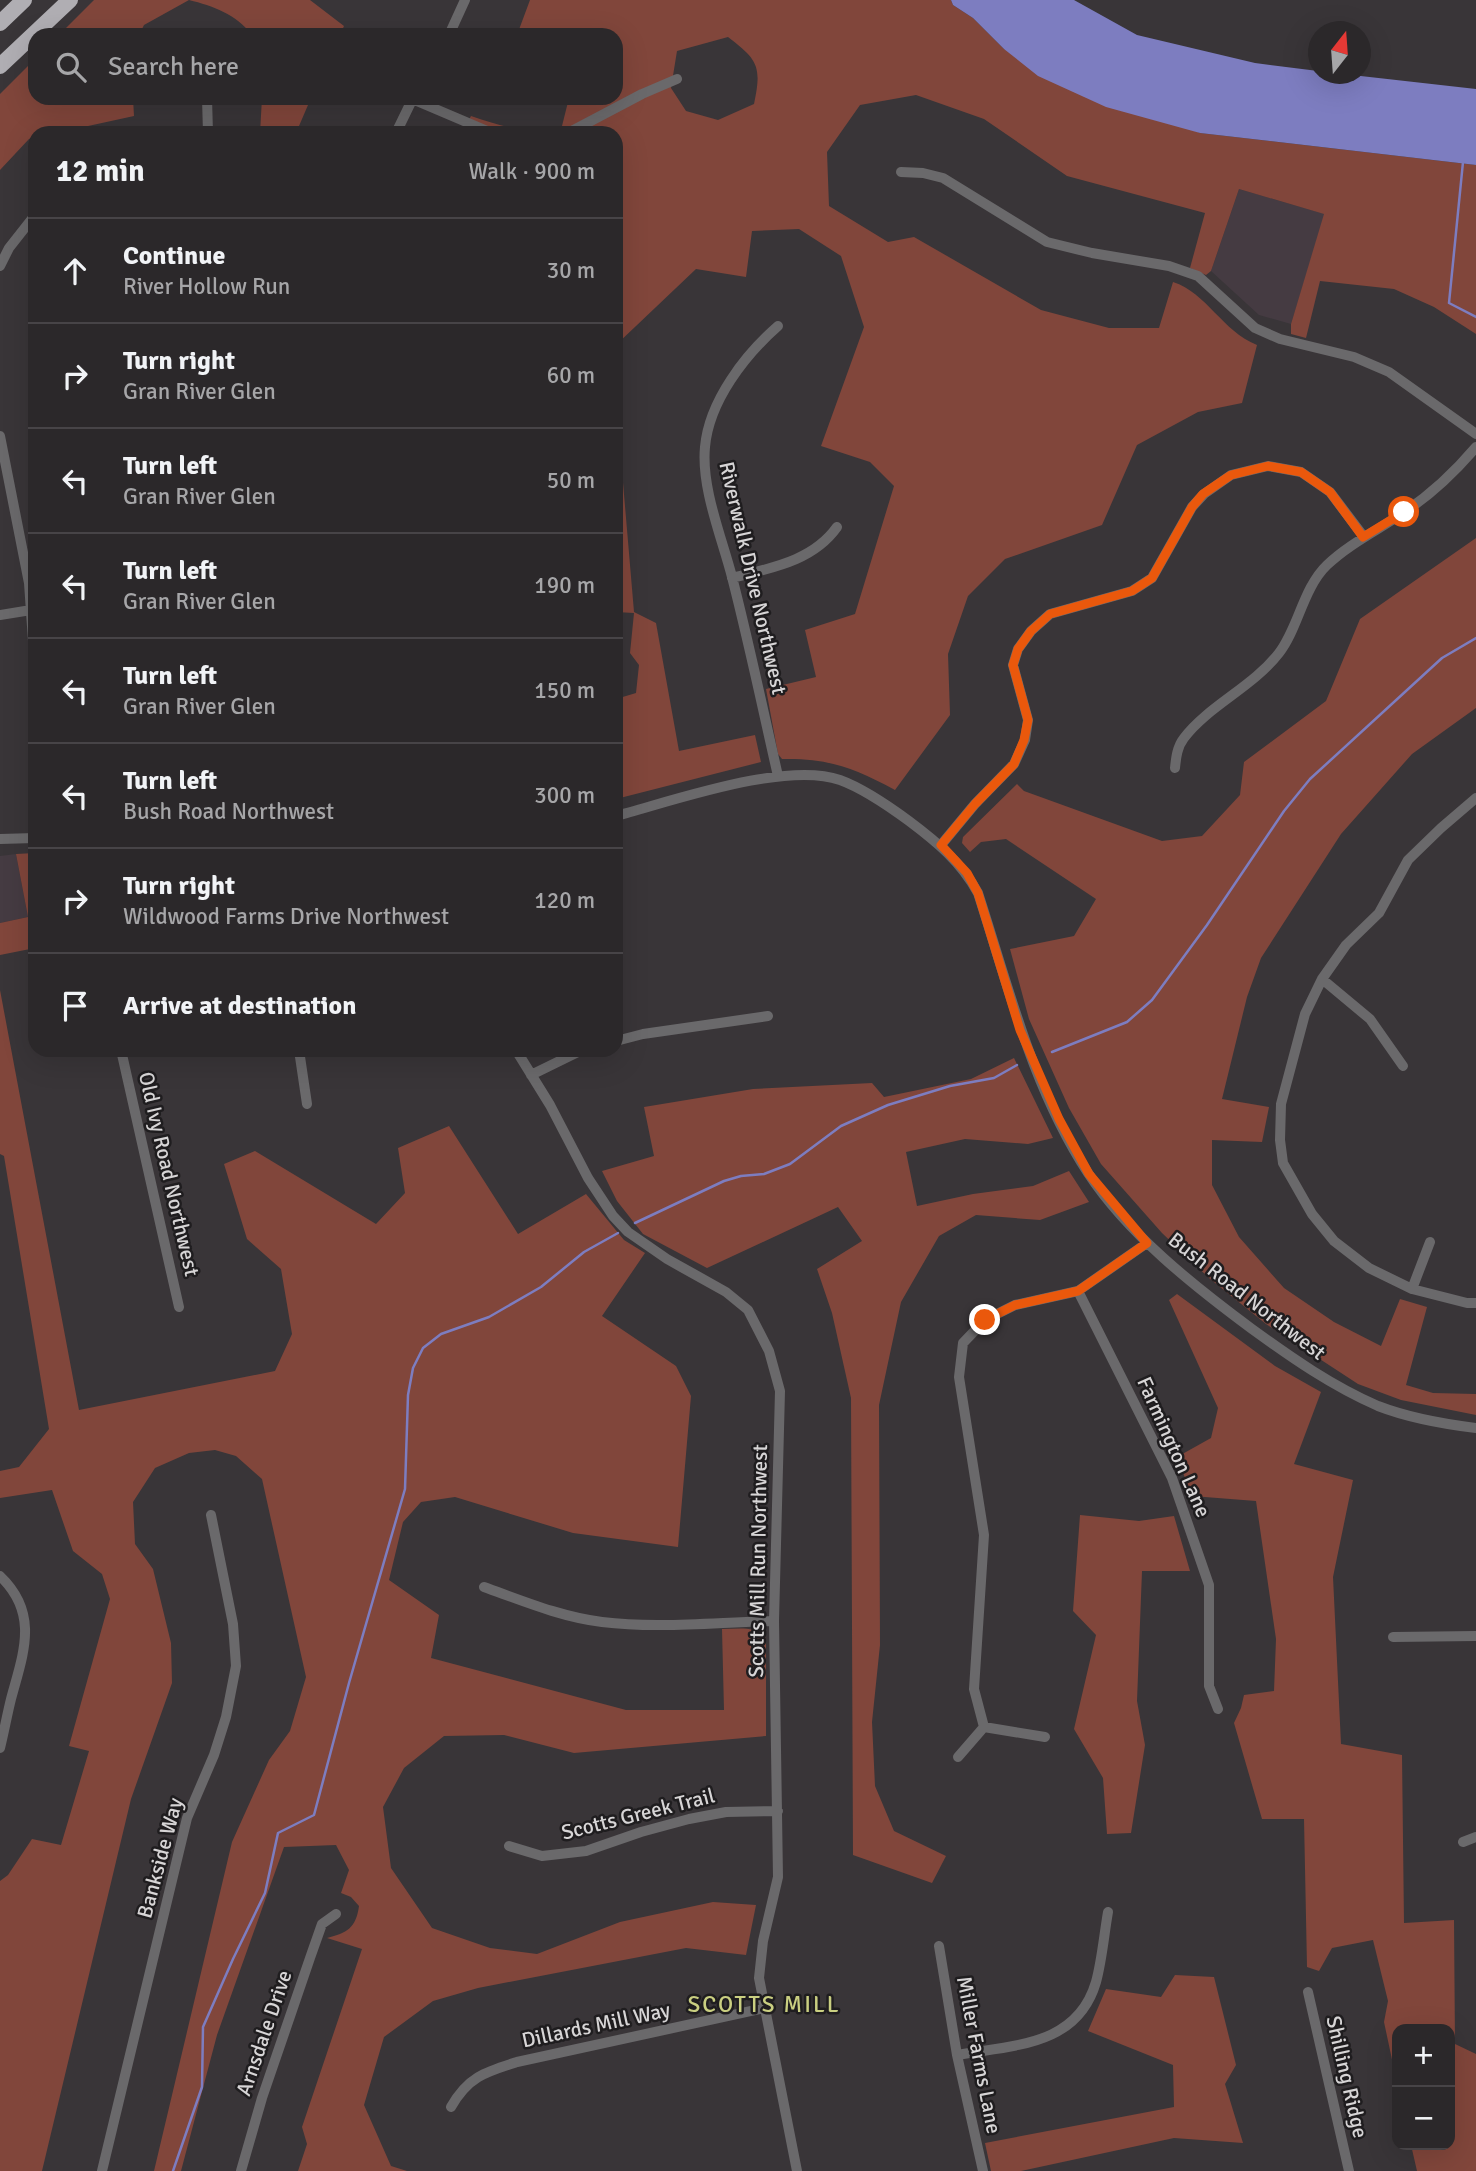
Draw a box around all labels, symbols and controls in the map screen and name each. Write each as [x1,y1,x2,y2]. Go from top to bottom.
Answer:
north arrow [1308,21,1371,84]
search box [28,28,623,105]
icon: search [52,48,90,86]
text: Search here [108,51,239,83]
text: 12 min [56,153,145,190]
text: Walk · 900 m [469,157,595,186]
text: Continue [123,240,225,272]
icon: ahead [56,252,94,290]
text: 30 m [547,256,595,285]
text: River Hollow Run [123,272,290,301]
text: Turn right [123,345,235,377]
icon: right [56,357,94,395]
text: 60 m [547,361,595,390]
text: Gran River Glen [123,377,276,406]
text: Turn left [123,450,217,482]
street label: Riverwalk Drive Northwest [714,459,792,697]
icon: left [56,462,94,500]
text: 50 m [547,466,595,495]
text: Gran River Glen [123,482,276,511]
route start [1388,496,1419,527]
text: Turn left [123,555,217,587]
icon: left [56,567,94,605]
text: 190 m [534,571,595,600]
text: Gran River Glen [123,587,276,616]
text: Turn left [123,660,217,692]
icon: left [56,672,94,710]
text: 150 m [534,676,595,705]
text: Gran River Glen [123,692,276,721]
text: Turn left [123,765,217,797]
icon: left [56,777,94,815]
text: 300 m [534,781,595,810]
text: Bush Road Northwest [123,797,334,826]
text: Turn right [123,870,235,902]
icon: right [56,882,94,920]
text: 120 m [534,886,595,915]
text: Wildwood Farms Drive Northwest [123,902,449,931]
icon: arrive [56,987,94,1025]
text: Arrive at destination [123,990,356,1022]
street label: Old Ivy Road Northwest [133,1069,205,1279]
street label: Bush Road Northwest [1163,1226,1331,1366]
route end [969,1304,1000,1335]
street label: Farmington Lane [1131,1373,1217,1521]
street label: Scotts Mill Run Northwest [743,1444,773,1678]
street label: Scotts Greek Trail [559,1782,717,1846]
street label: Bankside Way [131,1795,189,1921]
street label: Arnsdale Drive [230,1967,298,2099]
street label: Miller Farms Lane [951,1974,1007,2136]
district label: SCOTTS MILL [688,1990,840,2019]
street label: Dillards Mill Way [519,1997,673,2053]
street label: Shilling Ridge [1320,2013,1374,2141]
map controls [1392,2024,1455,2150]
button: + [1392,2024,1455,2087]
button: − [1392,2087,1455,2150]

